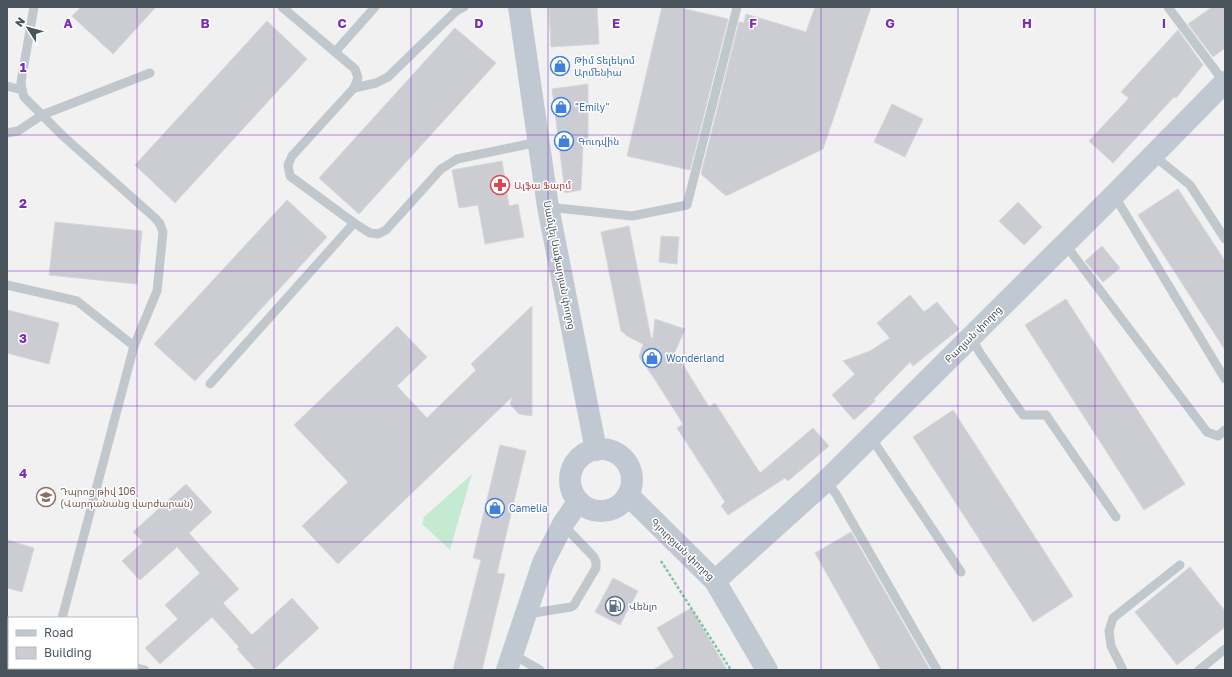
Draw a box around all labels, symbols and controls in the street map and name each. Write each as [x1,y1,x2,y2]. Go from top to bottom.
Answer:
north arrow [8,8,48,48]
text: N [12,15,27,29]
text: A [63,15,73,31]
text: B [200,15,210,31]
text: C [337,15,347,31]
text: D [474,15,484,31]
text: E [612,15,620,31]
text: F [749,15,757,31]
text: G [885,15,895,31]
text: H [1022,15,1032,31]
text: I [1162,15,1166,31]
place label: Թիմ Տելեկոմ Արմենիա [574,54,635,78]
shop icon: Թիմ Տելեկոմ Արմենիա [549,55,571,77]
text: 1 [20,59,27,75]
shop icon: "Emily" [550,96,572,118]
place label: "Emily" [575,101,610,113]
shop icon: Գուդվին [553,130,575,152]
place label: Գուդվին [578,135,619,147]
pharmacy icon: Ալֆա Ֆարմ [489,174,511,196]
place label: Ալֆա Ֆարմ [514,179,571,191]
text: 2 [19,195,27,211]
street label: Սամվել Սաֆարյան փողոց [542,200,578,330]
street label: Բաղյան փողոց [942,303,1004,365]
text: 3 [19,330,27,346]
shop icon: Wonderland [641,347,663,369]
place label: Wonderland [666,352,724,364]
text: 4 [19,465,27,481]
place label: Դպրոց թիվ 106 (Վարդանանց վարժարան) [60,485,194,509]
school or university icon: Դպրոց թիվ 106 (Վարդանանց վարժարան) [35,486,57,508]
shop icon: Camelia [484,497,506,519]
place label: Camelia [509,502,548,514]
street label: Գյուրջյան փողոց [649,516,717,582]
fuel station icon: Վենլո [604,595,626,617]
place label: Վենլո [629,600,657,612]
legend [8,617,138,669]
text: Road [44,625,73,640]
text: Building [44,645,92,660]

